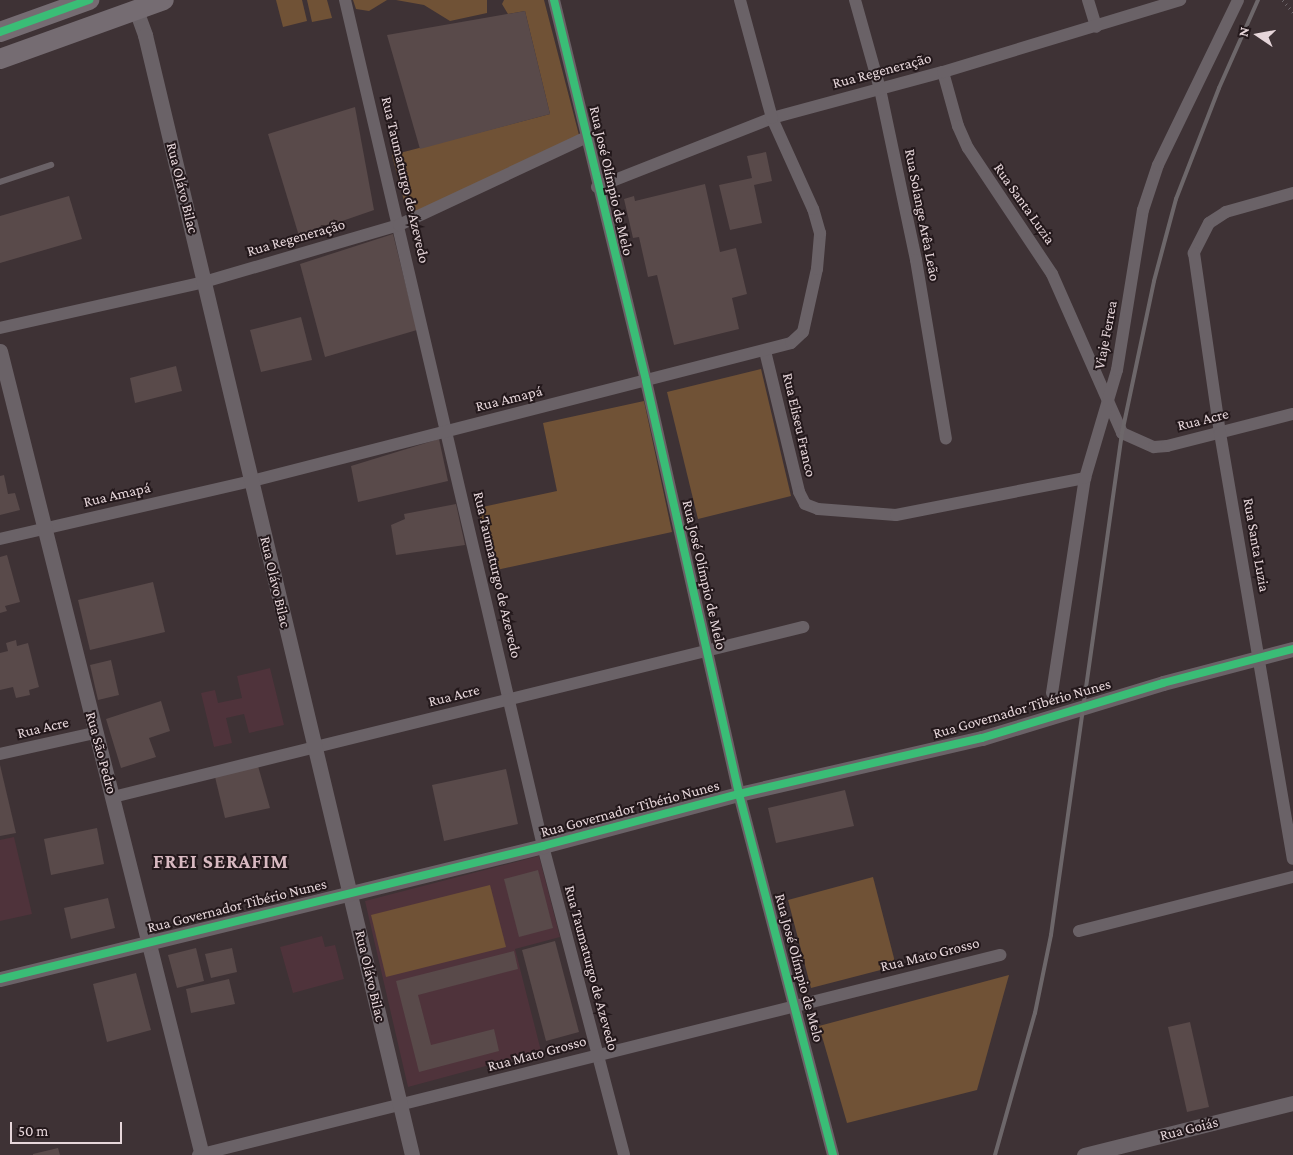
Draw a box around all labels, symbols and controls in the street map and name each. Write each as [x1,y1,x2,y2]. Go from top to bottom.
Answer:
north arrow [1233,10,1283,60]
text: N [1235,26,1252,38]
street label: Rua Regeneração [831,49,933,93]
street label: Rua Taumaturgo de Azevedo [377,95,433,265]
street label: Rua José Olímpio de Melo [585,105,637,257]
street label: Rua Olávo Bilac [162,141,202,235]
street label: Rua Solange Arêa Leão [900,147,944,283]
street label: Rua Santa Luzia [989,160,1059,248]
street label: Rua Regeneração [245,215,347,261]
street label: Viaje Ferrea [1091,299,1121,371]
street label: Rua Eliseu Franco [778,371,820,479]
street label: Rua Amapá [474,382,544,416]
street label: Rua Acre [1176,405,1230,435]
street label: Rua Amapá [82,479,152,511]
street label: Rua Taumaturgo de Azevedo [469,490,525,660]
street label: Rua Santa Luzia [1239,497,1273,593]
street label: Rua José Olímpio de Melo [678,499,730,651]
street label: Rua Olávo Bilac [256,535,294,629]
street label: Rua Governador Tibério Nunes [931,675,1113,743]
street label: Rua Acre [427,681,481,711]
street label: Rua São Pedro [81,710,121,796]
street label: Rua Acre [16,713,70,743]
street label: Rua Governador Tibério Nunes [539,776,721,842]
district label: FREI SERAFIM [152,849,290,873]
street label: Rua Governador Tibério Nunes [145,875,329,937]
street label: Rua Taumaturgo de Azevedo [560,883,622,1053]
street label: Rua José Olímpio de Melo [771,892,827,1044]
street label: Rua Olávo Bilac [351,929,389,1023]
street label: Rua Mato Grosso [879,934,981,976]
street label: Rua Mato Grosso [486,1032,588,1076]
scale bar [12,1112,125,1144]
street label: Rua Goiás [1158,1113,1220,1145]
text: 50 m [18,1123,48,1139]

